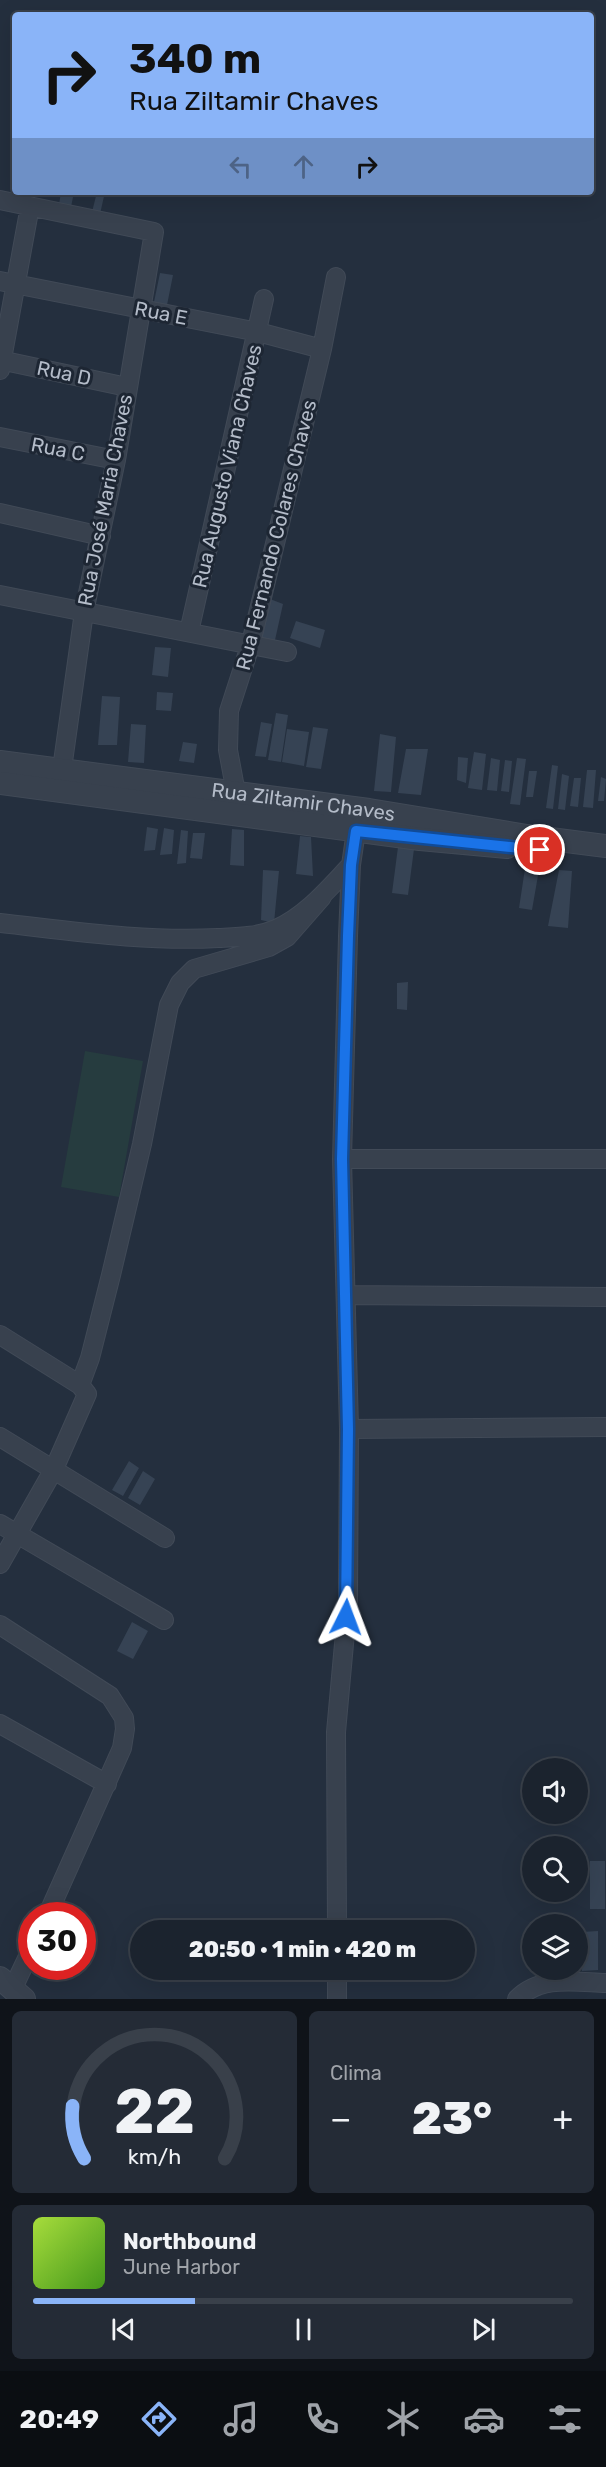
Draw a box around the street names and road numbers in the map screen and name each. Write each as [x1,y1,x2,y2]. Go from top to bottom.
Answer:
street label: Rua E [133,296,189,330]
street label: Rua Augusto Viana Chaves [187,342,267,590]
street label: Rua D [35,356,93,390]
street label: Rua José Maria Chaves [73,392,137,608]
street label: Rua Fernando Colares Chaves [231,397,321,673]
street label: Rua C [29,432,87,466]
street label: Rua Ziltamir Chaves [210,778,397,826]

